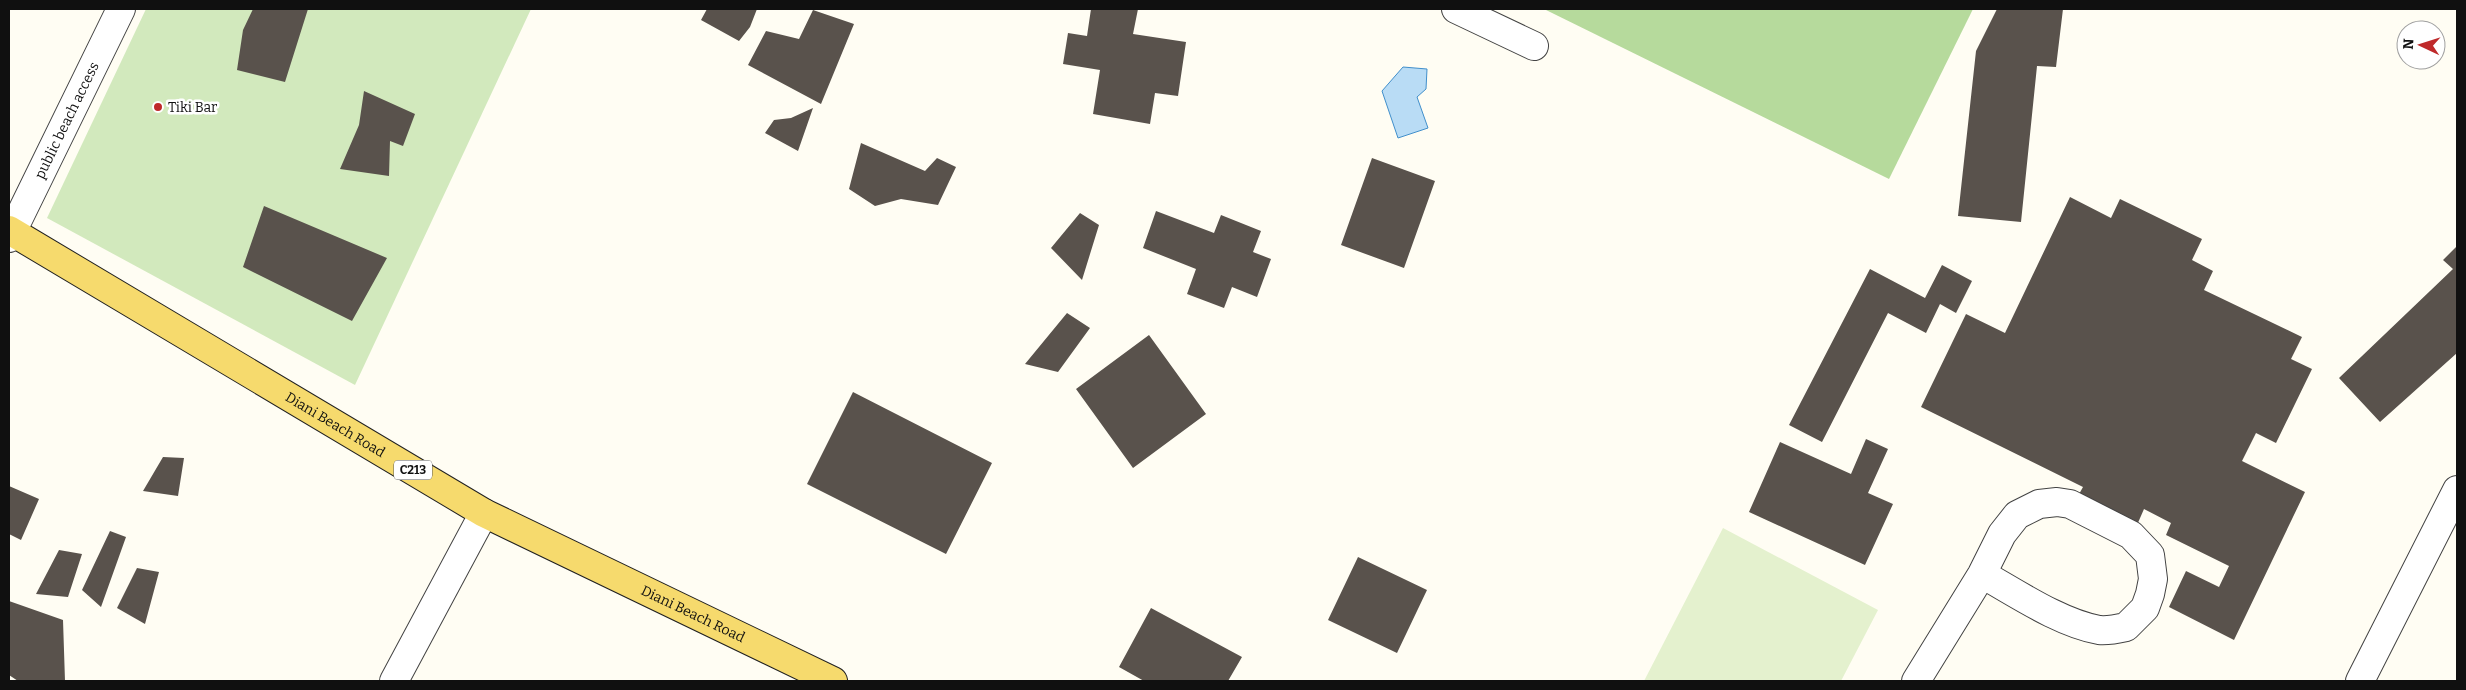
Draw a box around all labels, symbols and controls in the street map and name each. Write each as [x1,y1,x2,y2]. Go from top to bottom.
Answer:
north arrow [2396,20,2446,70]
text: N [2400,38,2417,50]
street label: public beach access [31,59,102,182]
place label: Tiki Bar [168,99,217,116]
marker: Tiki Bar [152,101,164,113]
street label: Diani Beach Road [283,388,388,461]
road number: C213 [394,460,432,480]
street label: Diani Beach Road [639,581,748,646]

